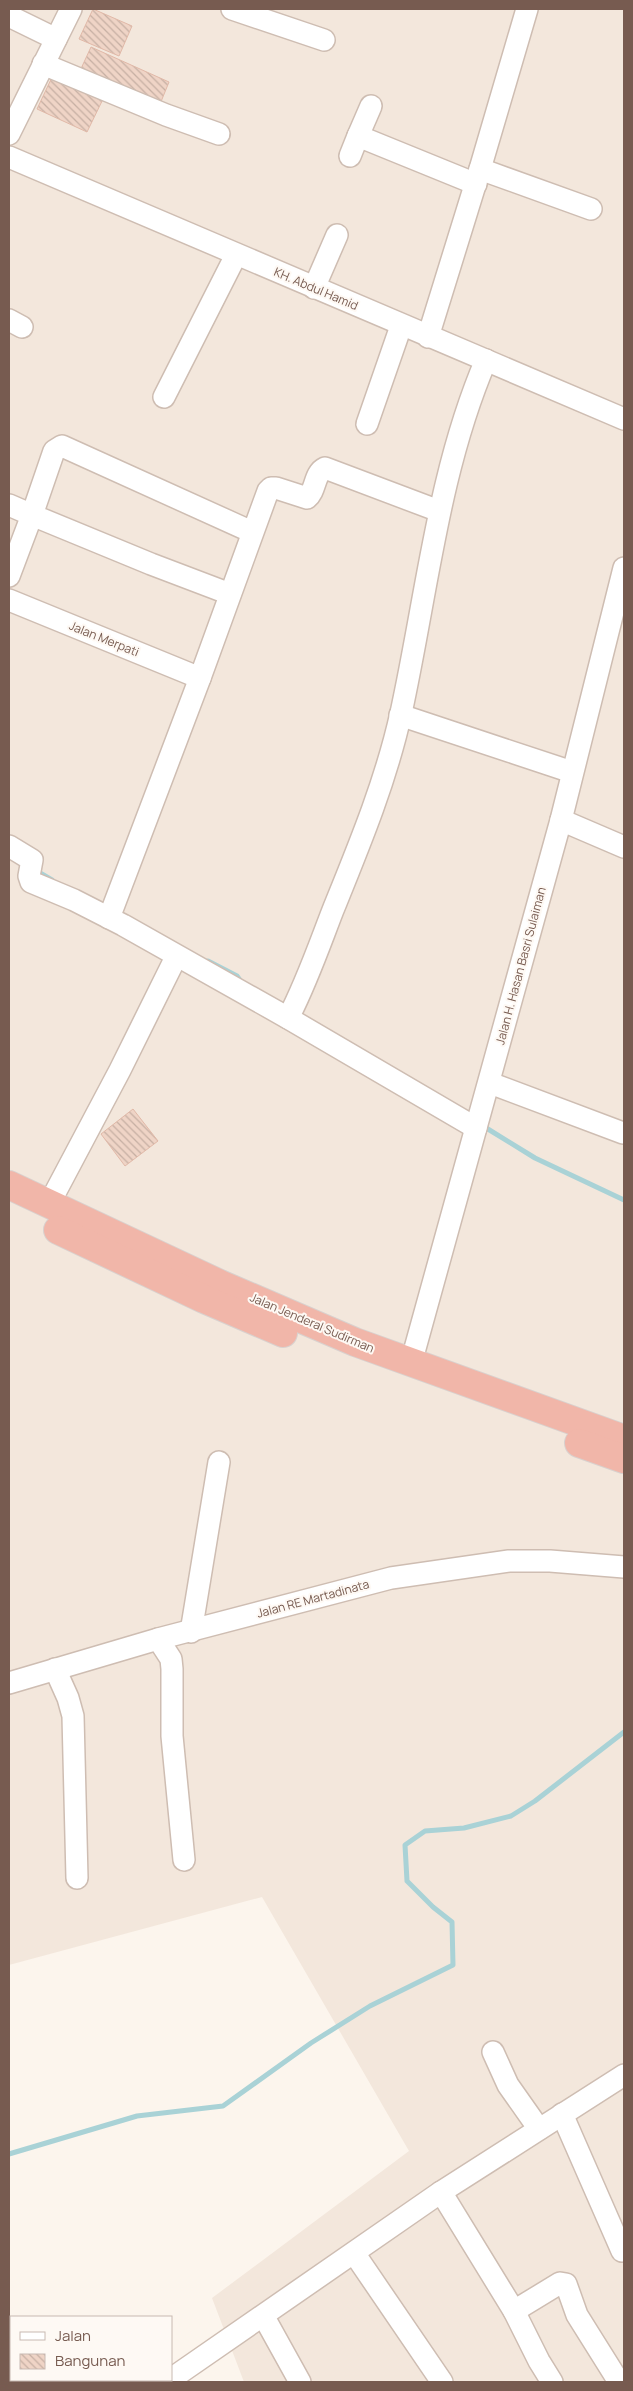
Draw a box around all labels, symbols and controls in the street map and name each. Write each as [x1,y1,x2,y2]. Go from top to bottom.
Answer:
street label: KH. Abdul Hamid [271,263,361,314]
street label: Jalan Merpati [67,617,142,660]
street label: Jalan H. Hasan Basri Sulaiman [491,885,550,1047]
street label: Jalan Jenderal Sudirman [247,1289,377,1356]
street label: Jalan RE Martadinata [255,1575,371,1622]
legend [10,2316,172,2381]
text: Jalan [55,2325,91,2346]
text: Bangunan [55,2350,125,2371]

